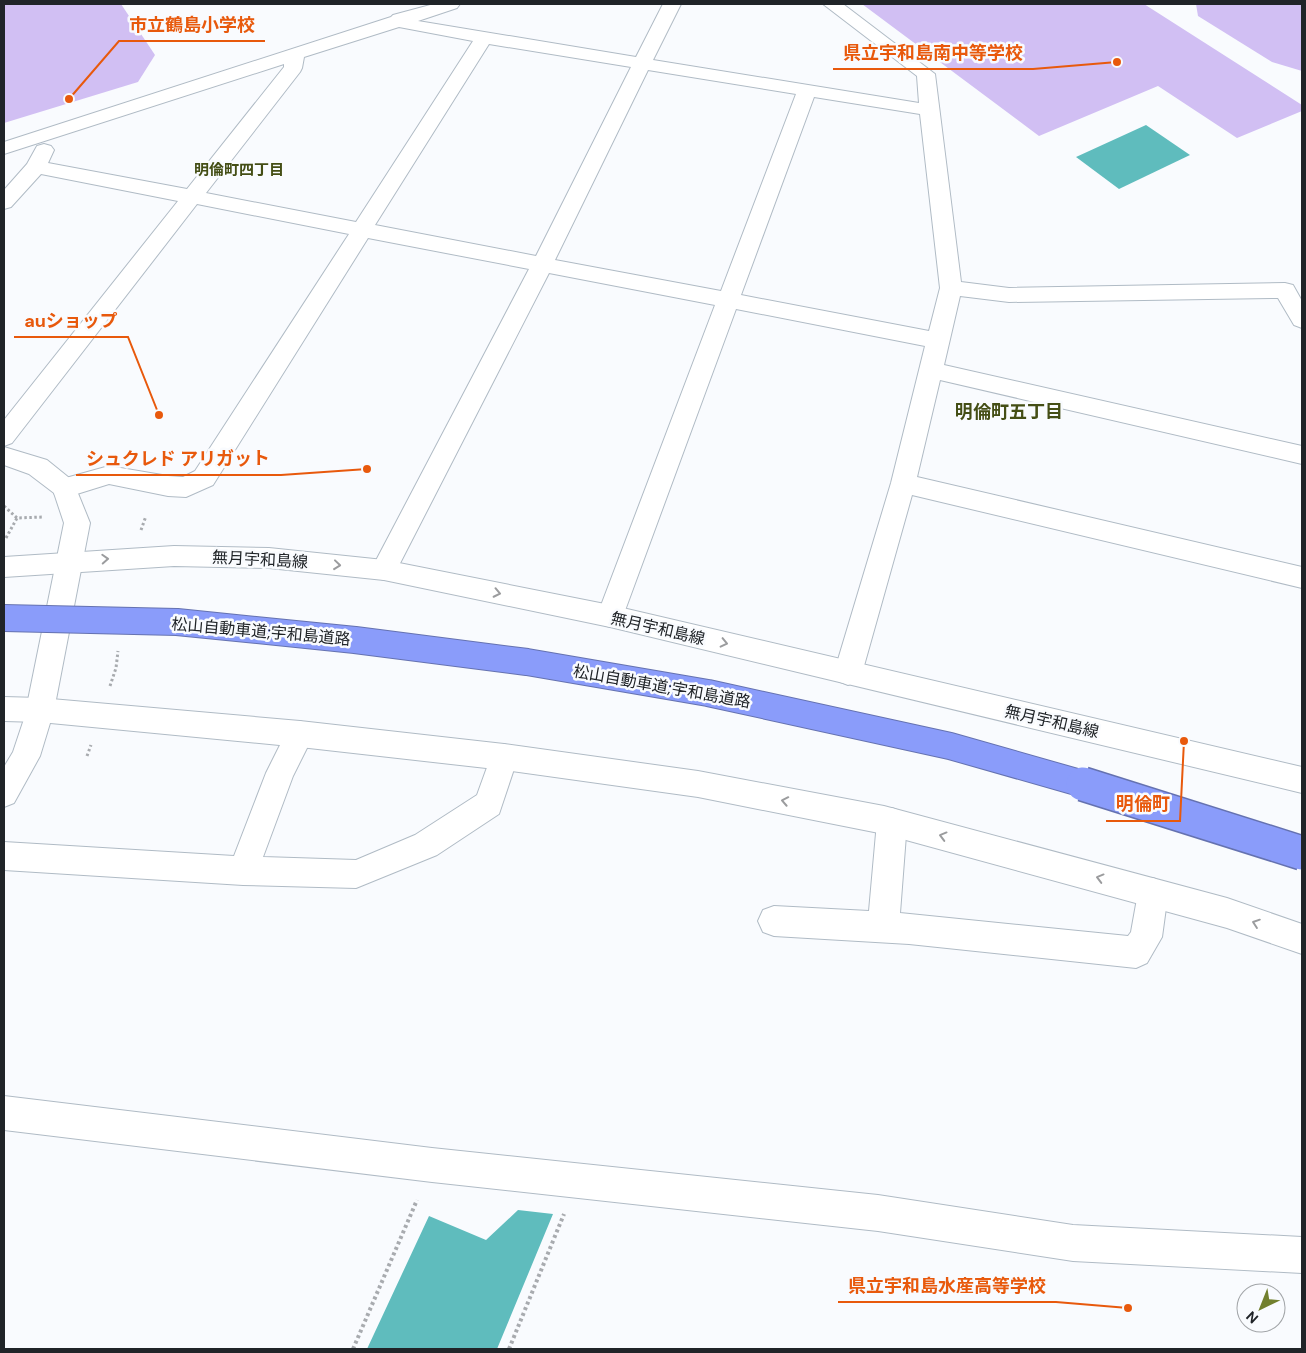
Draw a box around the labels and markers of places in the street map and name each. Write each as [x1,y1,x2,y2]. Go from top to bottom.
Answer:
callout: 市立鶴島小学校 [119,8,265,41]
callout: 県立宇和島南中等学校 [833,36,1033,69]
callout: auショップ [14,304,128,337]
callout: シュクレド アリガット [76,442,281,475]
callout: 明倫町 [1106,788,1180,821]
callout: 県立宇和島水産高等学校 [838,1269,1056,1302]

